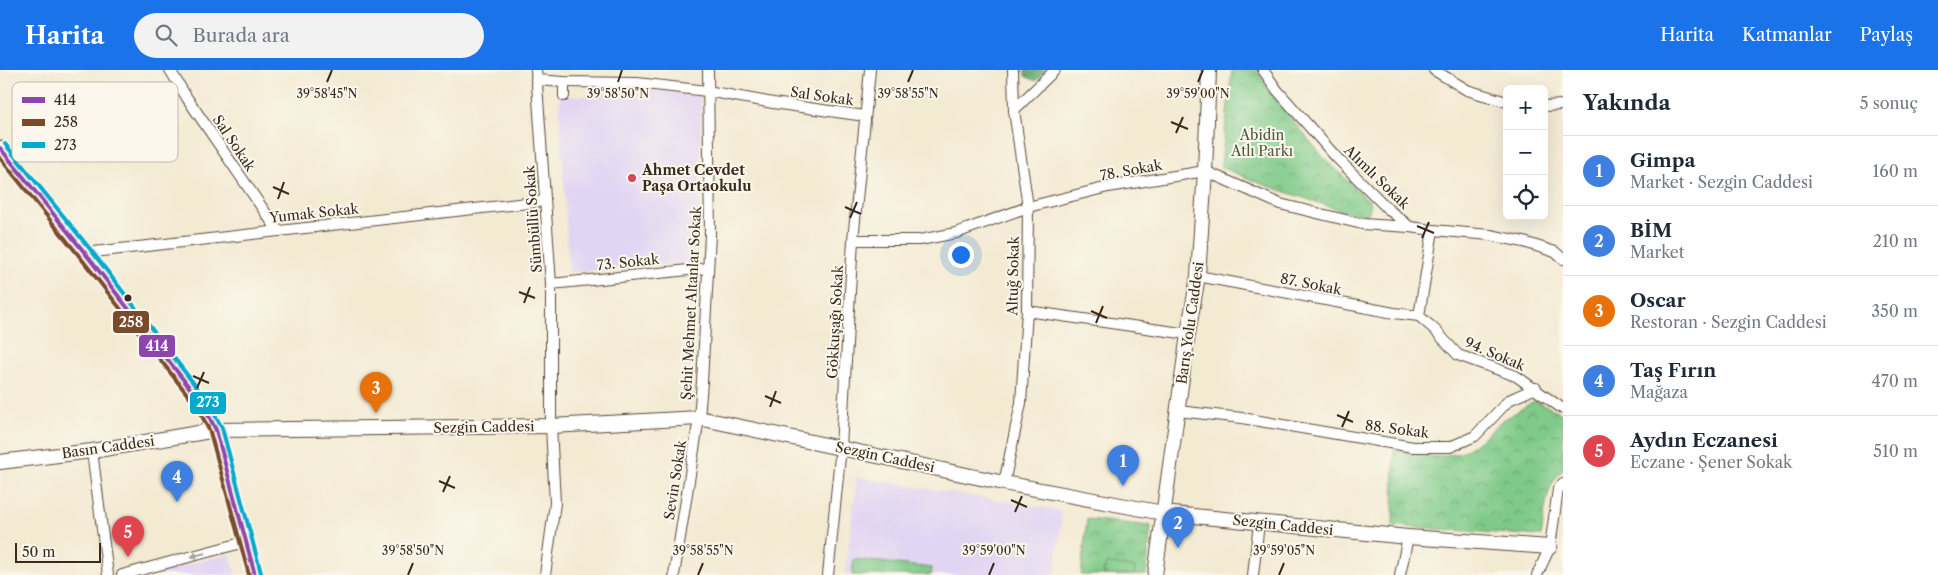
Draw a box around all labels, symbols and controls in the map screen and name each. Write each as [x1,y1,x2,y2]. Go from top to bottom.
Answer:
search box [134,13,484,58]
text: Harita [25,21,104,50]
icon: search [152,21,180,49]
text: Burada ara [192,24,290,47]
text: Harita [1660,24,1714,46]
text: Katmanlar [1742,24,1832,46]
text: Paylaş [1860,24,1913,46]
legend [12,82,178,162]
street label: Sal Sokak [789,83,856,109]
map controls [1503,85,1548,220]
button: + [1503,85,1548,130]
text: 39°58'45"N [296,86,358,101]
text: 39°58'50"N [587,86,649,101]
text: 39°58'55"N [877,86,939,101]
text: 39°59'00"N [1166,86,1230,101]
text: Yakında [1583,90,1671,115]
text: 414 [54,91,76,109]
text: 5 sonuç [1860,93,1918,113]
street label: Sal Sokak [209,112,260,175]
text: 258 [54,113,78,131]
park label: Abidin Atlı Parkı [1230,126,1293,160]
button: − [1503,130,1548,175]
text: 273 [54,136,77,154]
street label: Alımlı Sokak [1340,141,1414,213]
text: Gimpa [1630,149,1696,172]
street label: 78. Sokak [1098,156,1164,184]
place label: Ahmet Cevdet Paşa Ortaokulu [641,161,752,195]
text: 1 [1595,161,1603,181]
text: 160 m [1873,161,1918,181]
street label: Sümbüllü Sokak [520,164,546,273]
marker: Ahmet Cevdet Paşa Ortaokulu [626,172,638,184]
text: Market · Sezgin Caddesi [1630,172,1813,192]
button: locate [1503,175,1548,220]
street label: Yumak Sokak [267,199,360,227]
street label: Şehit Mehmet Altanlar Sokak [677,205,705,400]
text: BİM [1630,219,1672,242]
text: 2 [1594,231,1604,251]
text: 210 m [1873,231,1918,251]
street label: Altuğ Sokak [1003,235,1023,317]
your location [948,242,974,268]
text: Market [1630,242,1684,262]
street label: 73. Sokak [596,250,661,274]
street label: Barış Yolu Caddesi [1172,261,1208,385]
street label: Gökkuşağı Sokak [823,264,847,379]
street label: 87. Sokak [1279,269,1344,299]
text: Oscar [1630,289,1686,312]
unlabelled marker [123,293,133,303]
text: 3 [1594,301,1604,321]
text: 350 m [1871,301,1918,321]
line badge: 258 [112,310,150,334]
text: Restoran · Sezgin Caddesi [1630,312,1827,332]
text: 258 [119,313,143,331]
street label: 94. Sokak [1462,333,1529,375]
line badge: 414 [138,334,176,358]
text: 414 [146,337,168,355]
text: Taş Fırın [1630,359,1716,382]
text: 4 [1594,371,1604,391]
text: 470 m [1872,371,1918,391]
pin: 3 [360,372,392,413]
text: Mağaza [1630,382,1688,402]
line badge: 273 [189,391,227,415]
text: 273 [196,393,220,411]
street label: 88. Sokak [1364,416,1431,442]
street label: Sezgin Caddesi [433,417,535,437]
text: Aydın Eczanesi [1630,429,1778,452]
street label: Basın Caddesi [60,432,156,462]
street label: Sevin Sokak [660,438,690,521]
street label: Sezgin Caddesi [834,438,936,476]
text: 5 [1595,441,1603,461]
text: 510 m [1873,441,1918,461]
pin: 1 [1107,445,1139,486]
text: Eczane · Şener Sokak [1630,452,1792,472]
pin: 4 [161,461,193,502]
pin: 2 [1162,507,1194,548]
street label: Sezgin Caddesi [1232,511,1334,539]
pin: 5 [112,516,144,557]
scale bar [15,540,101,563]
text: 50 m [22,543,55,561]
text: 39°58'50"N [382,543,444,558]
text: 39°58'55"N [672,543,734,558]
text: 39°59'00"N [962,543,1026,558]
text: 39°59'05"N [1253,543,1315,558]
one-way arrow [190,551,205,559]

